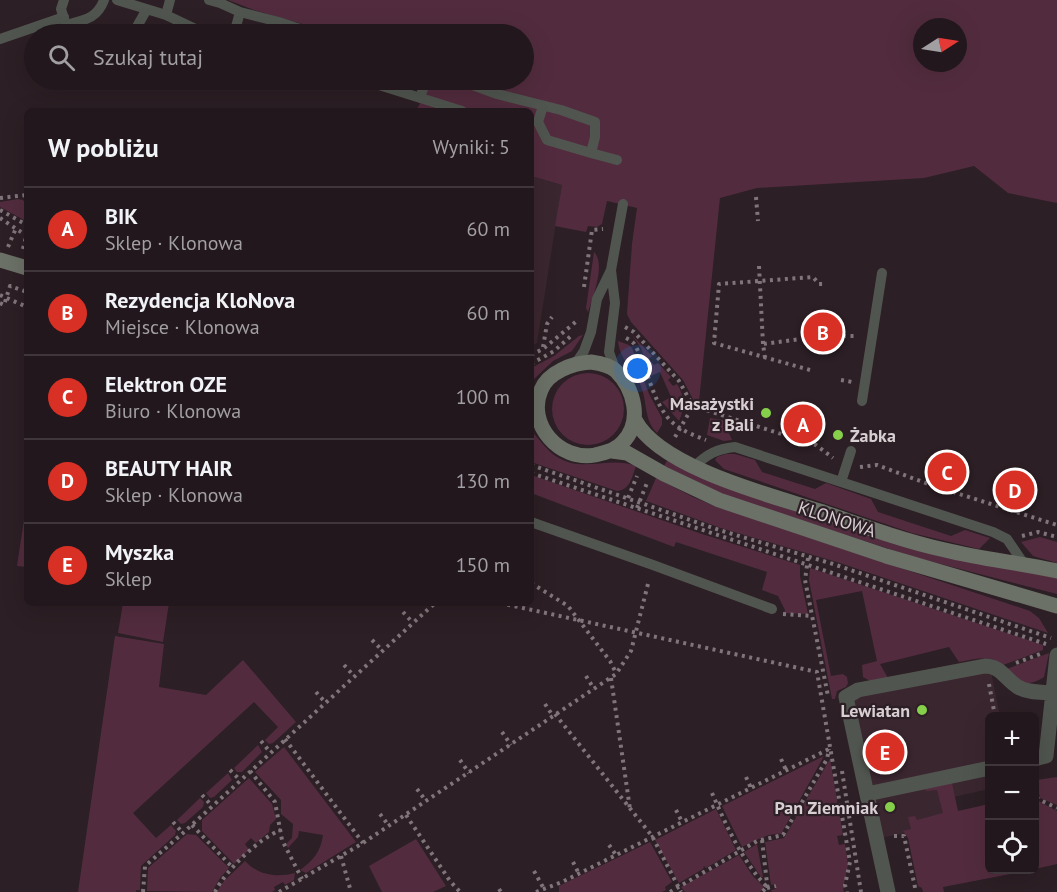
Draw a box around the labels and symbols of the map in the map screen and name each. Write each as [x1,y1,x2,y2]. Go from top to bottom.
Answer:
north arrow [913,18,967,72]
pin: B [804,310,842,354]
your location [623,354,652,383]
place label: Masażystki z Bali [670,392,754,436]
pin: A [784,402,822,446]
marker: Masażystki z Bali [759,406,773,420]
place label: Żabka [850,424,896,447]
marker: Żabka [831,428,845,442]
pin: C [928,450,966,494]
pin: D [996,468,1034,512]
street label: KLONOWA [795,496,879,543]
place label: Lewiatan [841,699,910,722]
marker: Lewiatan [915,703,929,717]
pin: E [866,730,904,774]
place label: Pan Ziemniak [775,796,878,819]
marker: Pan Ziemniak [883,800,897,814]

